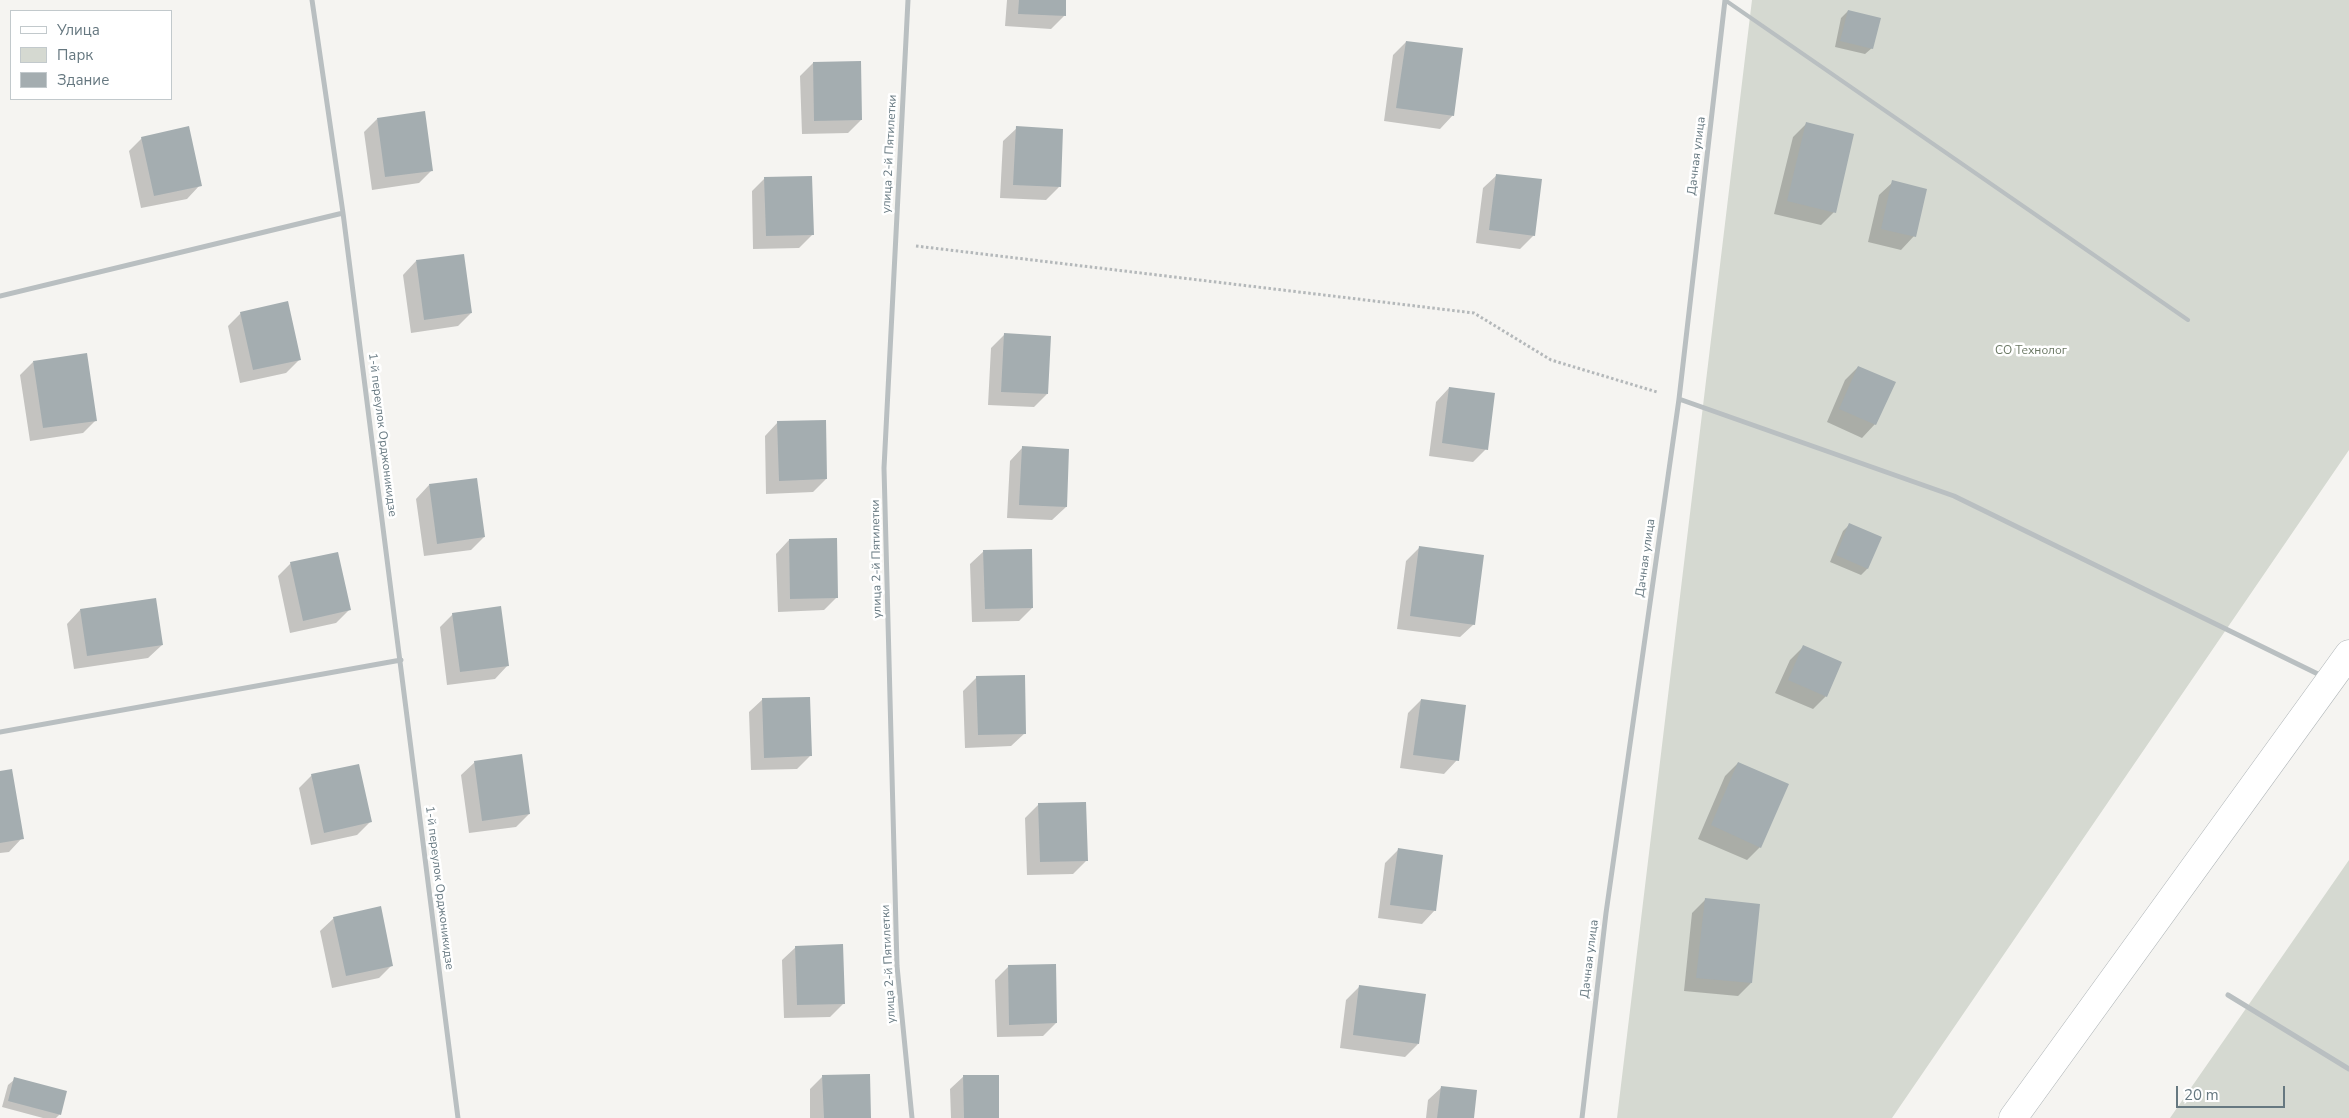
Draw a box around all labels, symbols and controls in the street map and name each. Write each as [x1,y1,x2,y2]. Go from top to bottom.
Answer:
legend [10,10,172,100]
text: Улица [57,20,100,40]
text: Парк [57,45,93,65]
text: Здание [57,70,109,90]
street label: улица 2-й Пятилетки [880,94,900,214]
street label: Дачная улица [1685,116,1709,196]
park label: СО Технолог [1995,344,2067,358]
street label: 1-й переулок Орджоникидзе [365,352,399,518]
street label: улица 2-й Пятилетки [869,499,885,619]
street label: Дачная улица [1633,518,1659,598]
street label: 1-й переулок Орджоникидзе [422,805,456,971]
street label: улица 2-й Пятилетки [879,904,899,1024]
street label: Дачная улица [1578,919,1602,999]
scale bar [2179,1076,2288,1108]
text: 20 m [2184,1085,2219,1105]

